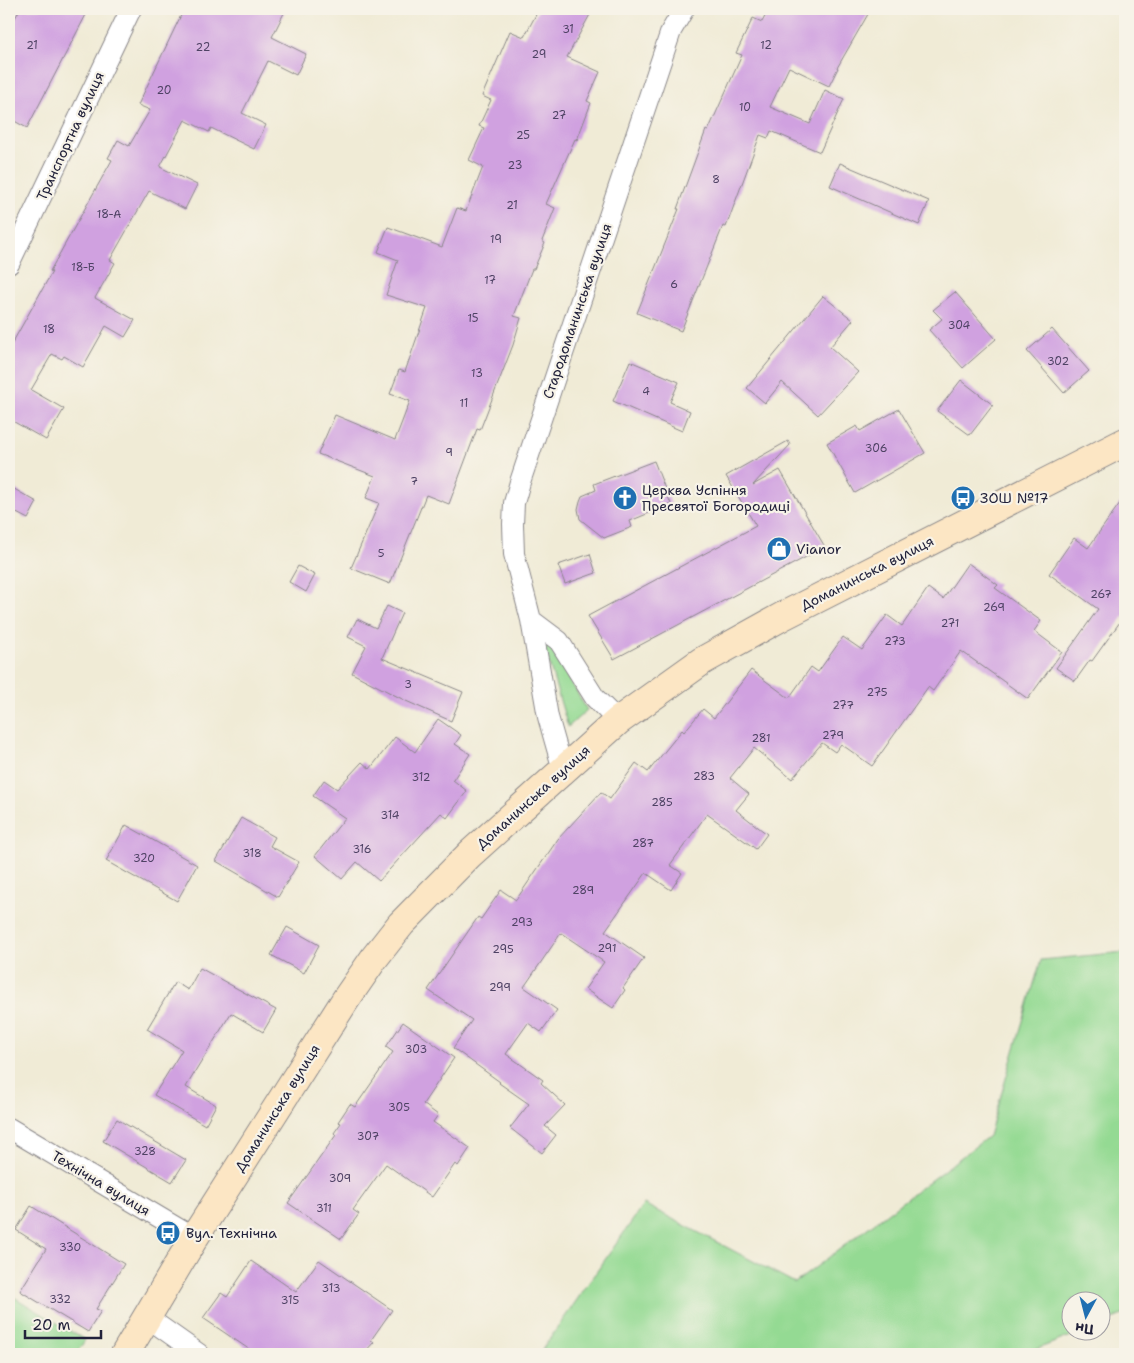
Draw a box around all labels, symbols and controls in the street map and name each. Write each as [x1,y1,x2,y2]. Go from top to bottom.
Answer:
house number: 31 [562,22,574,37]
house number: 21 [26,38,38,53]
house number: 12 [760,38,772,53]
house number: 22 [196,40,210,55]
house number: 29 [532,47,546,62]
street label: Транспортна вулиця [32,69,108,203]
house number: 20 [156,83,172,98]
house number: 10 [739,100,751,115]
house number: 27 [552,108,567,123]
house number: 25 [516,128,530,143]
house number: 23 [508,158,522,173]
house number: 8 [712,172,720,187]
house number: 21 [506,198,518,213]
house number: 18-A [97,207,121,222]
street label: Стародоманинська вулиця [538,221,616,401]
house number: 19 [490,232,502,247]
house number: 18-Б [71,260,95,275]
house number: 17 [484,273,496,288]
house number: 6 [670,277,678,292]
house number: 15 [467,311,479,326]
house number: 304 [948,318,971,333]
house number: 18 [43,322,55,337]
house number: 302 [1047,354,1069,369]
house number: 13 [471,366,483,381]
house number: 4 [642,384,650,399]
house number: 11 [460,396,468,411]
house number: 306 [865,441,887,456]
house number: 9 [445,445,453,460]
house number: 7 [410,474,418,489]
place label: Церква Успіння Пресвятої Богородиці [642,481,790,515]
church icon: Церква Успіння Пресвятої Богородиці [612,485,638,511]
bus stop icon: ЗОШ №17 [950,485,976,511]
place label: ЗОШ №17 [980,489,1049,507]
street label: Доманинська вулиця [797,532,937,614]
shop icon: Vianor [766,536,792,562]
place label: Vianor [796,540,842,558]
house number: 5 [378,546,385,561]
house number: 267 [1090,587,1112,602]
house number: 269 [983,600,1005,615]
house number: 271 [941,616,959,631]
house number: 273 [884,634,906,649]
house number: 3 [404,677,412,692]
house number: 275 [867,685,888,700]
house number: 277 [832,698,854,713]
house number: 279 [822,728,844,743]
house number: 281 [751,731,771,746]
street label: Доманинська вулиця [472,741,594,853]
house number: 283 [693,769,715,784]
house number: 312 [412,770,430,785]
house number: 285 [651,795,673,810]
house number: 314 [381,808,400,823]
house number: 287 [632,836,654,851]
house number: 316 [352,842,372,857]
house number: 318 [242,846,262,861]
house number: 320 [133,851,155,866]
house number: 289 [572,883,594,898]
house number: 293 [511,915,533,930]
house number: 291 [597,941,617,956]
house number: 295 [492,942,514,957]
house number: 299 [489,980,511,995]
street label: Доманинська вулиця [230,1041,324,1175]
house number: 303 [405,1042,427,1057]
house number: 305 [388,1100,410,1115]
house number: 307 [357,1129,379,1144]
house number: 328 [134,1144,156,1159]
street label: Технічна вулиця [48,1146,154,1220]
house number: 309 [329,1171,351,1186]
house number: 311 [316,1201,332,1216]
bus stop icon: Вул. Технічна [155,1220,181,1246]
place label: Вул. Технічна [186,1224,277,1242]
house number: 330 [59,1240,81,1255]
house number: 313 [322,1281,340,1296]
north arrow [1062,1290,1112,1340]
house number: 332 [49,1292,71,1307]
house number: 315 [281,1293,299,1308]
scale bar [25,1308,101,1340]
text: 20 m [32,1315,71,1335]
text: Пн [1074,1319,1095,1339]

